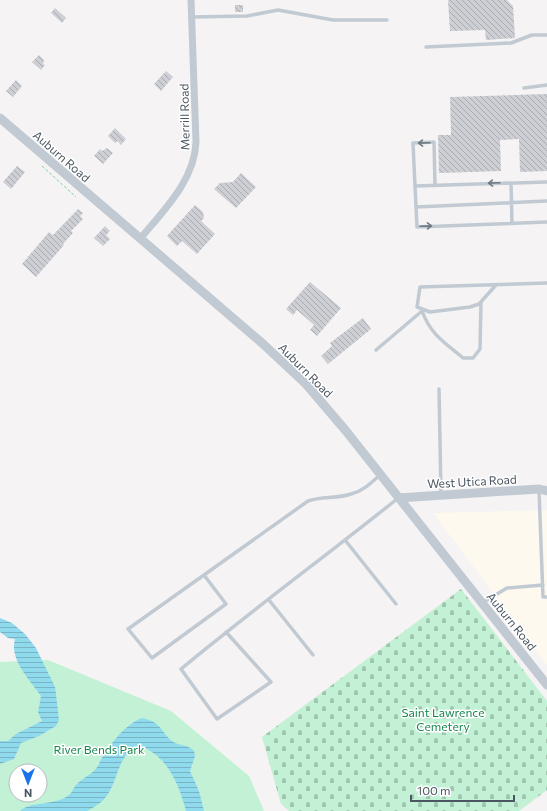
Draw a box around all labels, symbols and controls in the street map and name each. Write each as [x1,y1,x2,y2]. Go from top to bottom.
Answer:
street label: Merrill Road [176,83,192,151]
street label: Auburn Road [31,128,93,185]
one-way arrow [418,139,431,146]
one-way arrow [488,179,501,187]
one-way arrow [419,222,432,230]
street label: Auburn Road [276,340,336,400]
street label: West Utica Road [427,472,517,490]
street label: Auburn Road [484,589,540,653]
park label: Saint Lawrence Cemetery [401,705,485,733]
park label: River Bends Park [53,742,145,756]
north arrow [8,763,48,803]
scale bar [411,777,514,803]
text: 100 m [417,783,451,797]
text: N [24,787,32,800]

